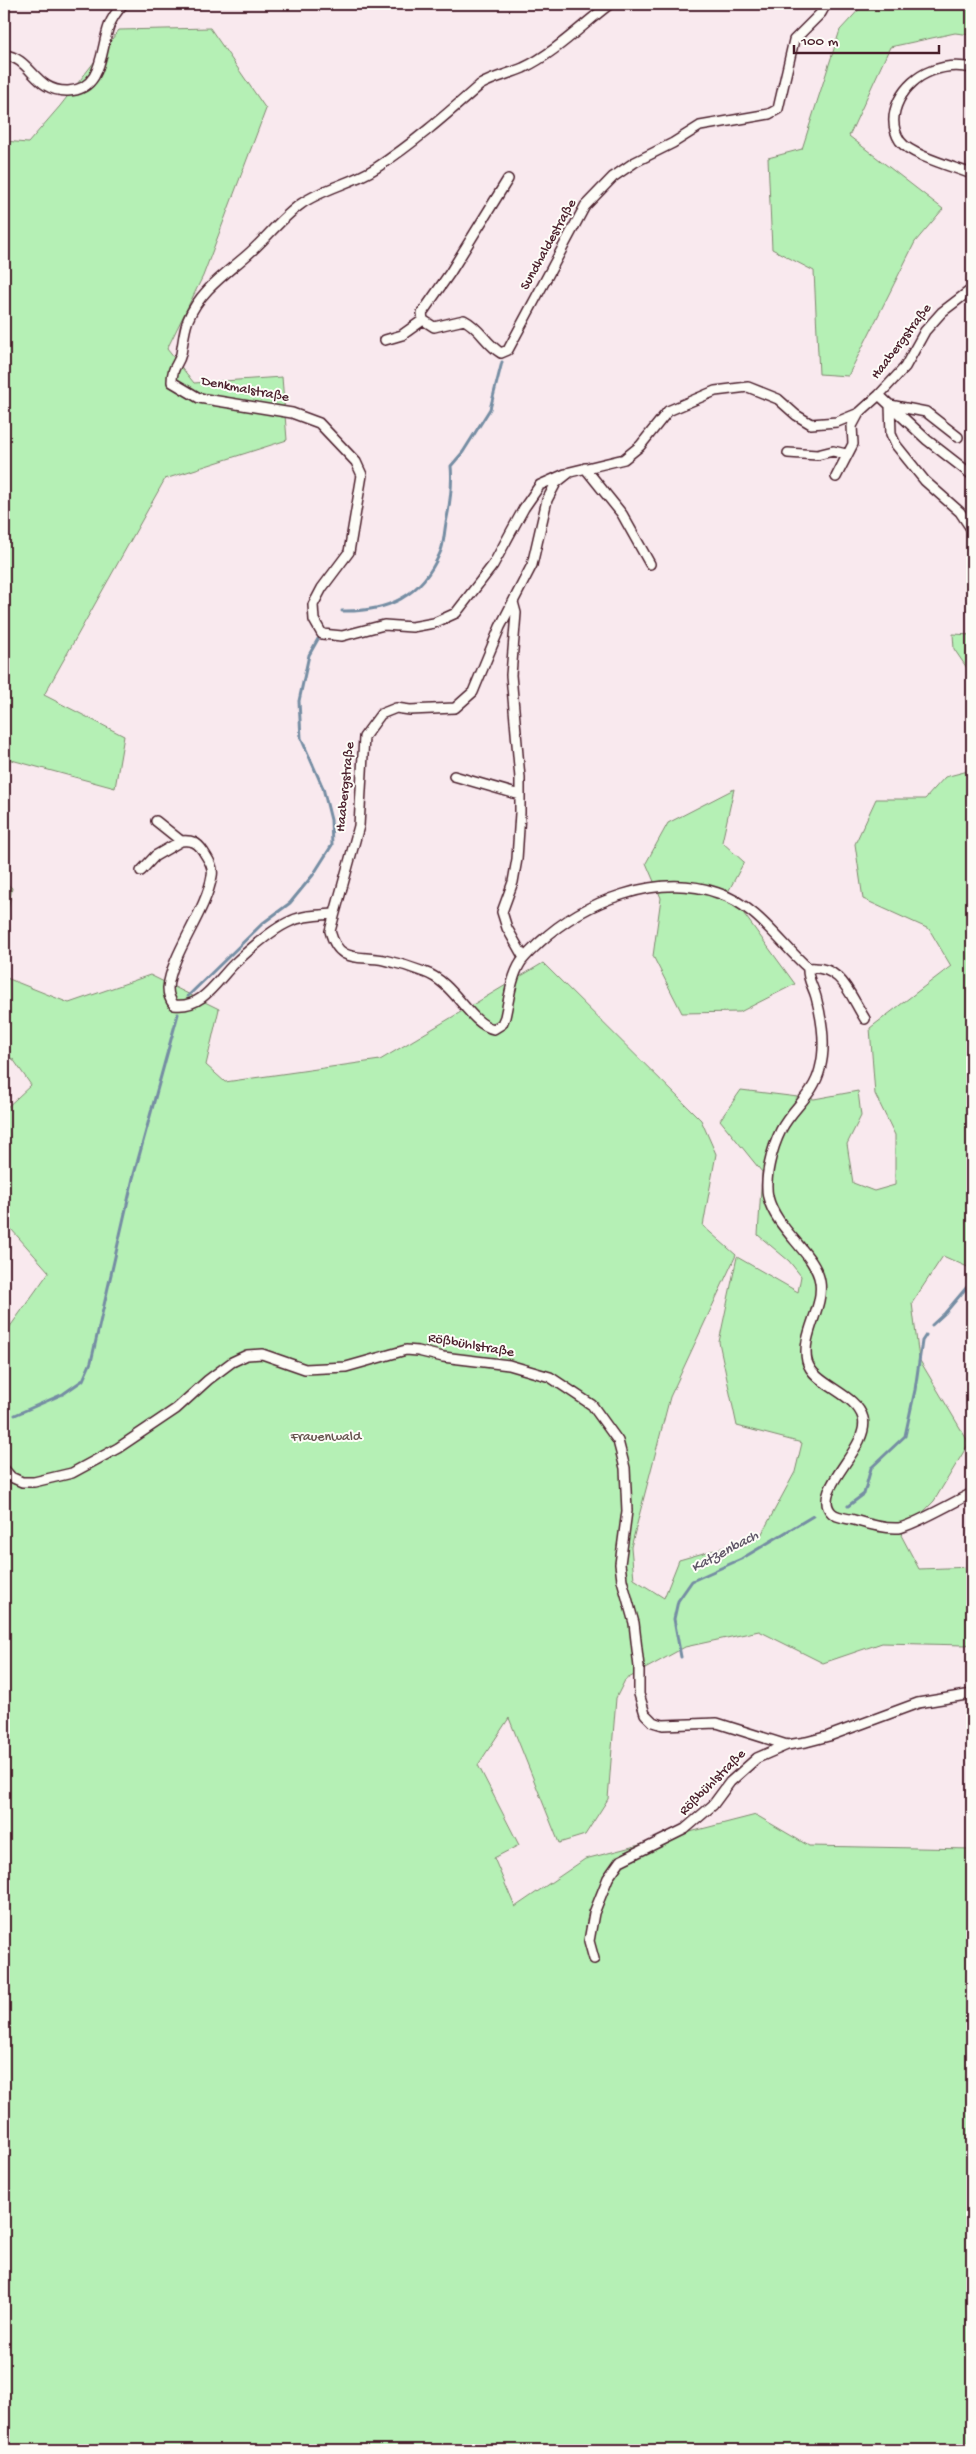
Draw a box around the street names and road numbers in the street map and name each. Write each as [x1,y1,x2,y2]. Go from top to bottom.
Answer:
street label: Sundhaldestraße [517,196,581,293]
street label: Haabergstraße [868,300,936,383]
street label: Denkmalstraße [199,373,291,407]
street label: Haabergstraße [333,740,359,833]
street label: Rößbühlstraße [427,1330,516,1362]
street label: Rößbühlstraße [676,1746,750,1820]

